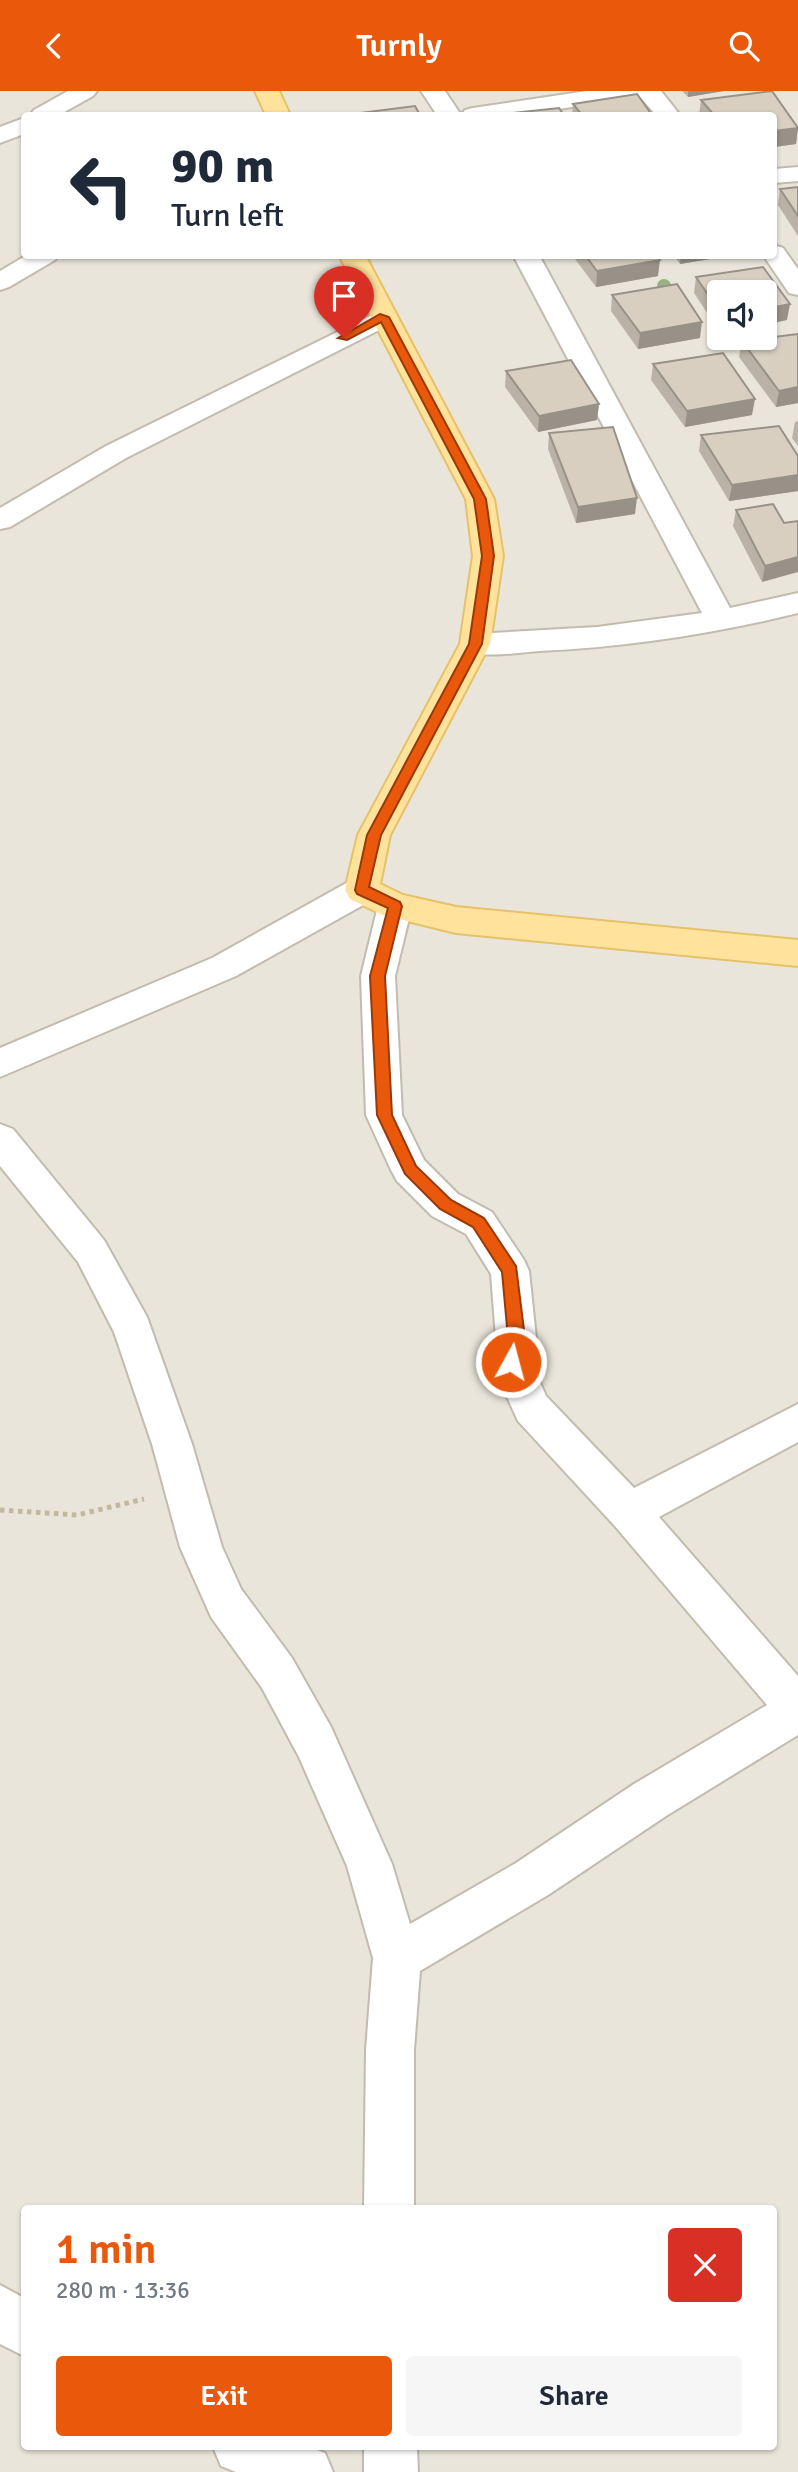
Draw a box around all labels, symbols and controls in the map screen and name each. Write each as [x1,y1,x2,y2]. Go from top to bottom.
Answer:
text: Turnly [356,26,442,65]
icon: back [35,27,73,65]
icon: search [725,27,763,65]
text: 90 m [171,136,274,196]
icon: left [56,140,147,231]
text: Turn left [171,196,284,235]
pin [314,266,374,338]
icon: arrive [325,277,363,315]
map controls [707,280,777,350]
button: sound [707,280,777,350]
position arrow [474,1325,548,1399]
text: 1 min [56,2224,157,2275]
button: close [668,2228,742,2302]
text: 280 m · 13:36 [56,2276,190,2305]
button: Exit [56,2356,392,2436]
button: Share [406,2356,742,2436]

